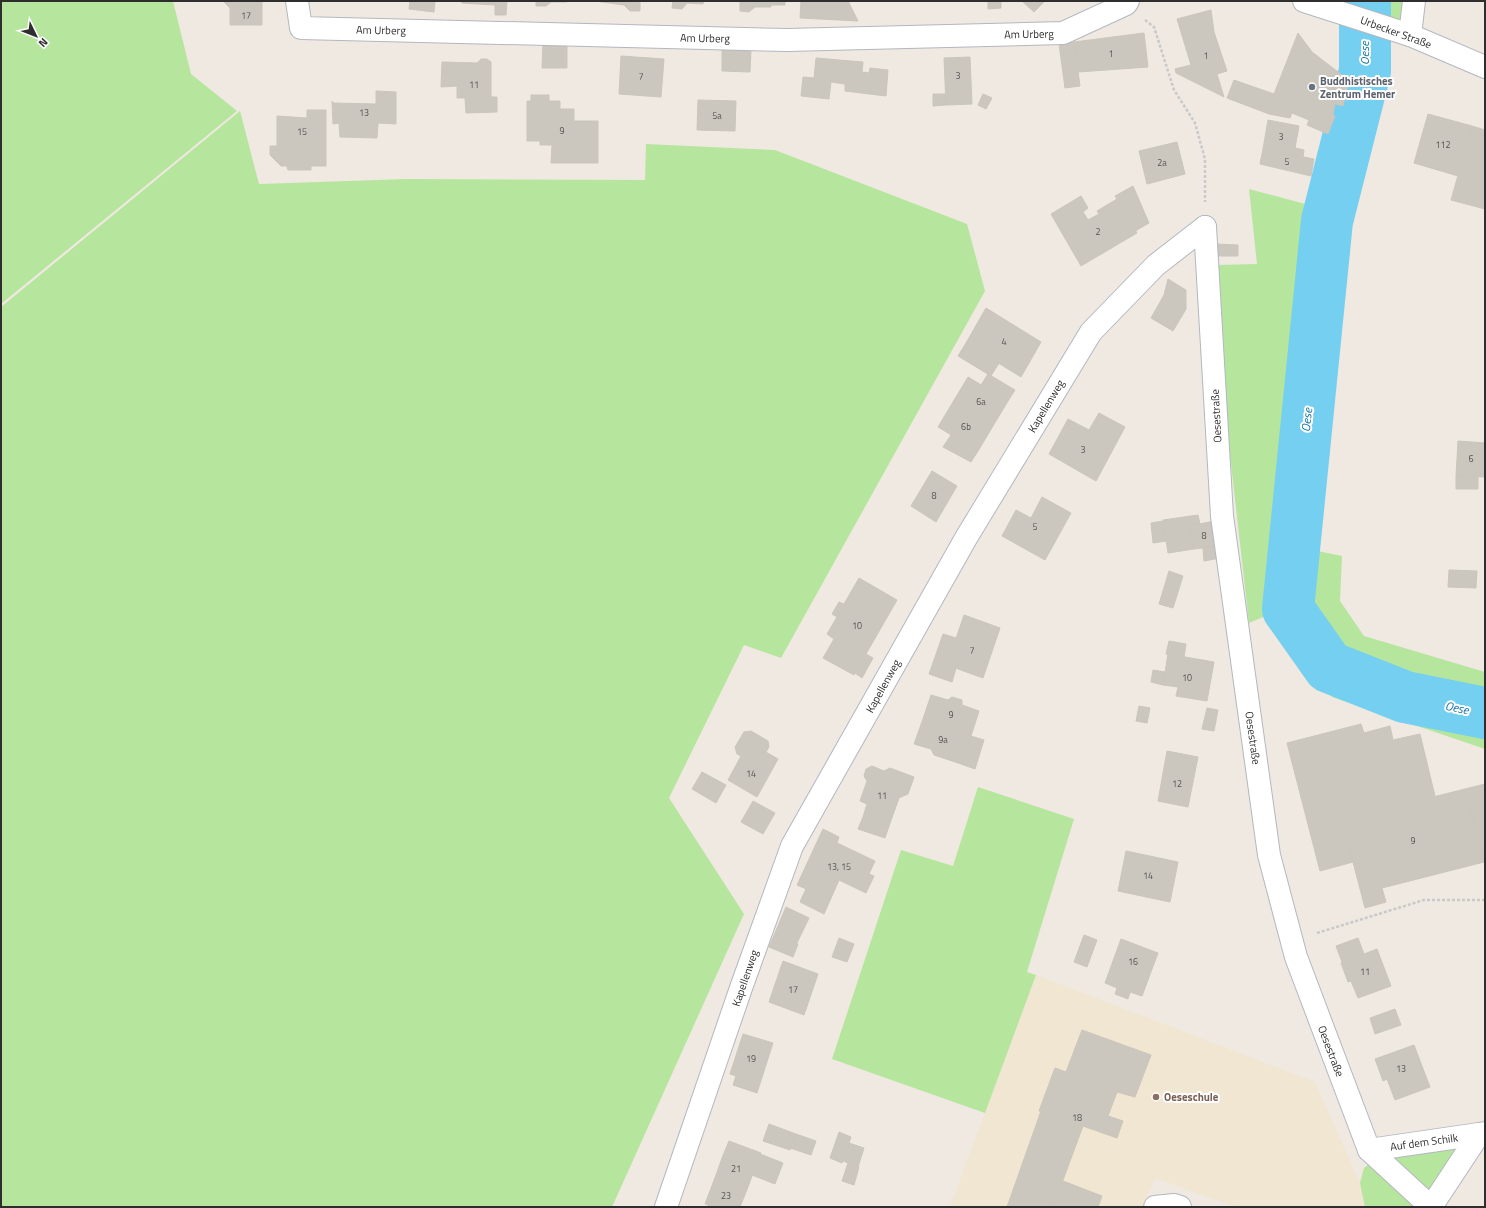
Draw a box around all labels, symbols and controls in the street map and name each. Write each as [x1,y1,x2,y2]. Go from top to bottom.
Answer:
house number: 17 [241,9,251,22]
street label: Urbecker Straße [1358,12,1434,52]
north arrow [16,16,56,56]
street label: Am Urberg [356,22,406,38]
street label: Am Urberg [1004,26,1054,42]
street label: Am Urberg [680,30,730,46]
text: N [35,35,52,51]
water label: Oese [1355,40,1374,65]
house number: 1 [1108,47,1114,60]
house number: 1 [1203,49,1209,62]
house number: 3 [955,69,961,82]
house number: 7 [638,70,644,83]
place label: Buddhistisches Zentrum Hemer [1320,73,1395,102]
house number: 11 [469,78,479,91]
marker: Buddhistisches Zentrum Hemer [1307,82,1317,92]
house number: 13 [359,106,369,119]
house number: 5a [712,109,722,122]
house number: 9 [559,124,565,137]
house number: 15 [297,125,307,138]
house number: 3 [1278,130,1284,143]
house number: 112 [1435,138,1451,151]
house number: 5 [1284,155,1290,168]
house number: 2a [1157,156,1167,169]
house number: 2 [1095,225,1101,238]
house number: 4 [1001,335,1007,348]
street label: Kapellenweg [1024,376,1068,435]
street label: Oesestraße [1207,388,1225,443]
house number: 6a [976,395,986,408]
water label: Oese [1296,406,1317,433]
house number: 6b [961,420,971,433]
house number: 3 [1080,443,1086,456]
house number: 6 [1468,452,1474,465]
house number: 8 [931,489,937,502]
house number: 5 [1032,520,1038,533]
house number: 8 [1201,529,1207,542]
house number: 10 [852,619,862,632]
house number: 7 [969,644,975,657]
street label: Kapellenweg [862,656,904,716]
house number: 10 [1182,671,1192,684]
water label: Oese [1443,696,1472,720]
house number: 9 [948,708,954,721]
street label: Oesestraße [1241,710,1265,766]
house number: 9a [938,733,948,746]
house number: 14 [746,767,756,780]
house number: 12 [1172,777,1182,790]
house number: 11 [877,789,887,802]
house number: 9 [1410,834,1416,847]
house number: 13, 15 [827,860,851,873]
house number: 14 [1143,869,1153,882]
street label: Kapellenweg [728,947,762,1009]
house number: 16 [1128,955,1138,968]
house number: 11 [1360,965,1370,978]
house number: 17 [788,983,798,996]
street label: Oesestraße [1314,1023,1348,1079]
house number: 19 [746,1052,756,1065]
house number: 13 [1396,1062,1406,1075]
place label: Oeseschule [1164,1089,1219,1105]
marker: Oeseschule [1151,1092,1161,1102]
house number: 18 [1072,1111,1082,1124]
street label: Auf dem Schilk [1389,1129,1460,1155]
house number: 21 [731,1162,741,1175]
house number: 23 [721,1189,731,1202]

